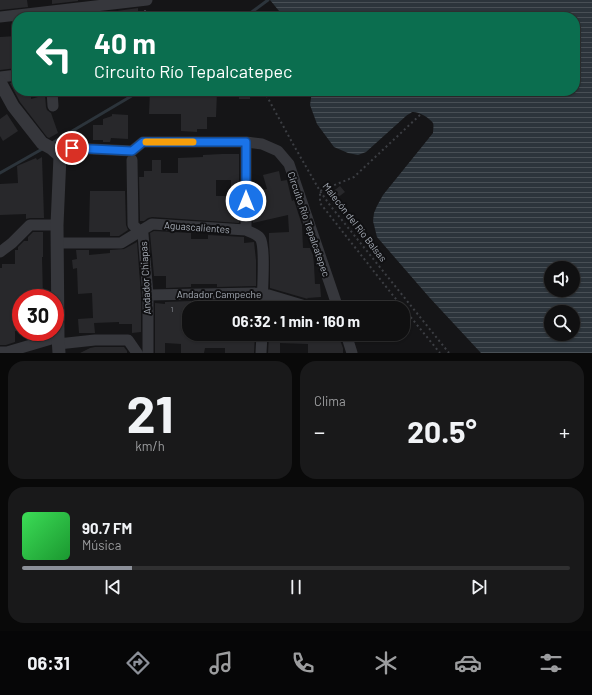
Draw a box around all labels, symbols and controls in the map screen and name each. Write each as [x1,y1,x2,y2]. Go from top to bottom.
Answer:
text: 40 m [94,26,156,60]
icon: left [28,28,80,80]
text: Circuito Río Tepalcatepec [94,60,293,82]
pin [55,131,89,165]
icon: arrive [61,137,83,159]
street label: Circuito Río Tepalcatepec [285,170,333,278]
position arrow [225,180,267,222]
street label: Malecón del Río Balsas [320,180,390,264]
street label: Aguascalientes [164,219,230,235]
street label: Andador Chiapas [137,241,153,315]
map controls [544,261,580,341]
button: sound [544,261,580,297]
street label: Andador Campeche [177,288,261,300]
speed limit sign: 30 [12,289,64,341]
house number: 1 [171,304,174,314]
button: search [544,305,580,341]
text: 06:32 · 1 min · 160 m [232,312,360,330]
text: 21 [126,381,174,443]
text: Clima [314,393,346,409]
text: 20.5° [407,413,477,449]
text: − [314,418,325,444]
text: + [559,418,570,444]
text: km/h [135,438,165,454]
text: 90.7 FM [82,519,132,537]
text: Música [82,537,121,553]
icon: previous [102,576,124,598]
icon: pause [285,576,307,598]
icon: next [468,576,490,598]
icon: directions [124,649,152,677]
icon: music [207,649,235,677]
icon: phone [289,649,317,677]
icon: climate [372,649,400,677]
icon: car [454,649,482,677]
icon: filters [537,649,565,677]
text: 06:31 [27,652,70,674]

